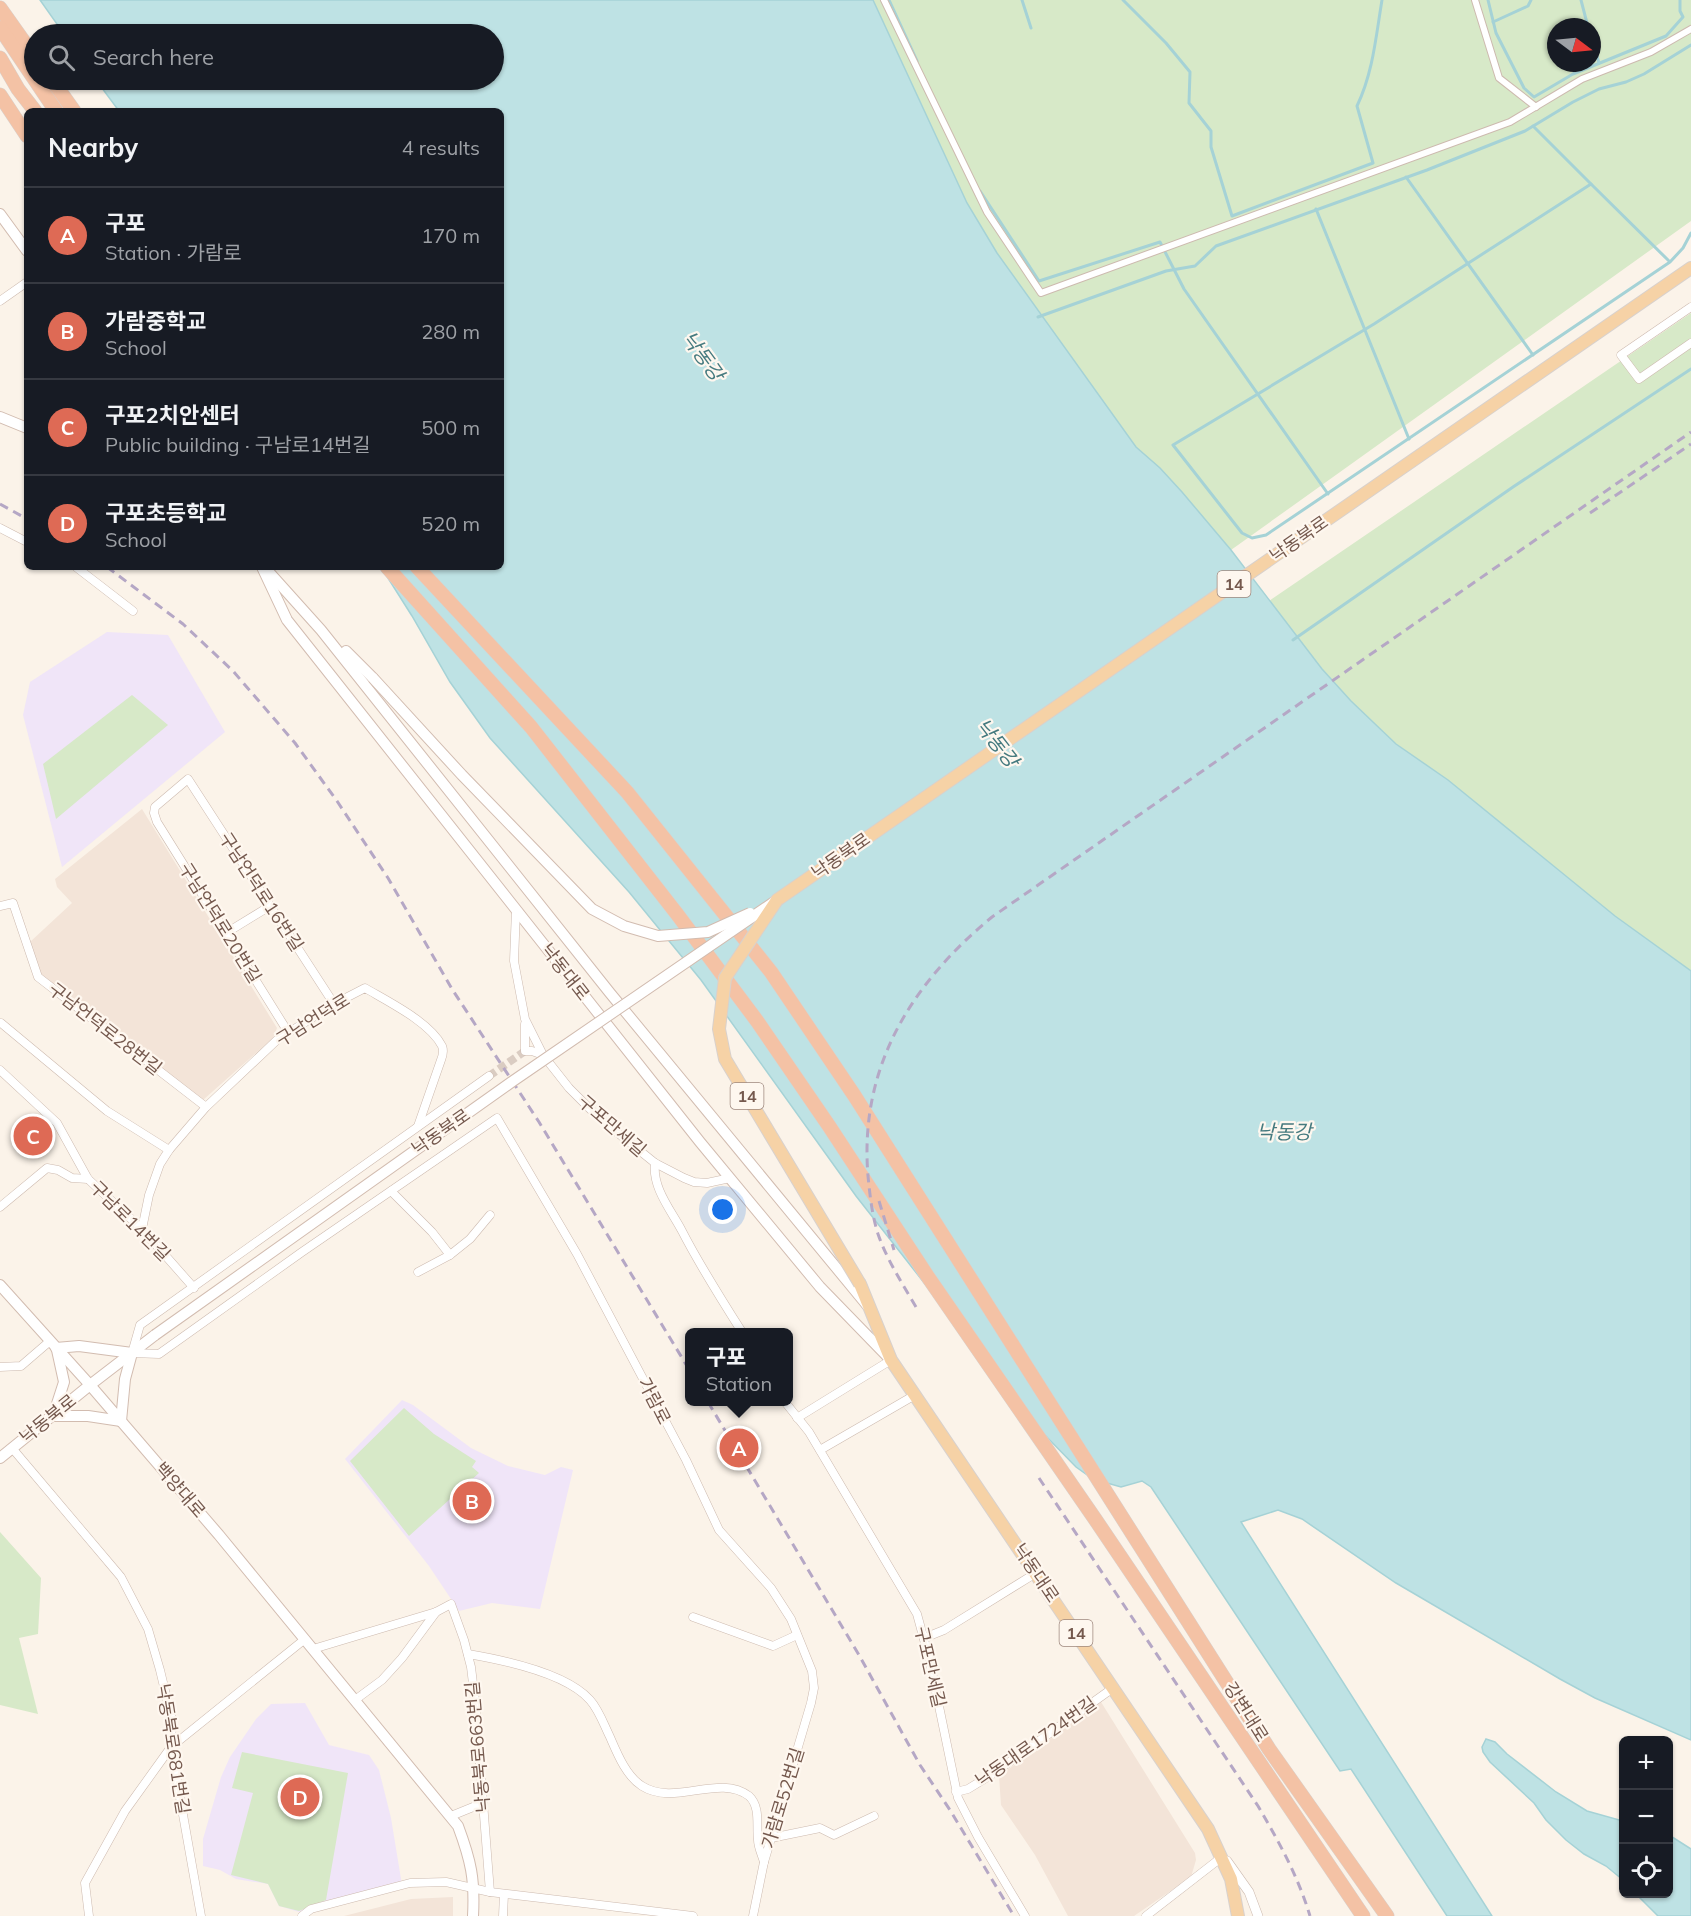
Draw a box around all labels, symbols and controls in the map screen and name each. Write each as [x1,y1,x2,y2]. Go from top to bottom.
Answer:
north arrow [1547,18,1601,72]
search box [24,24,504,90]
icon: search [45,41,78,74]
text: Search here [93,43,214,71]
text: Nearby [48,131,138,164]
text: 4 results [402,135,480,160]
text: 구포 [105,209,145,237]
text: A [60,223,75,248]
text: 170 m [421,223,480,248]
text: Station · 가람로 [105,240,242,265]
text: 가람중학교 [105,307,206,335]
text: B [61,319,74,344]
text: 280 m [421,319,480,344]
water label: 낙동강 [677,326,731,387]
text: School [105,335,167,360]
text: 구포2치안센터 [105,401,240,429]
text: C [61,415,74,440]
text: 500 m [421,415,480,440]
text: Public building · 구남로14번길 [105,432,371,457]
text: 구포초등학교 [105,499,226,527]
street label: 낙동북로 [1265,510,1332,567]
text: D [60,511,75,536]
text: 520 m [421,511,480,536]
text: School [105,527,167,552]
road number: 14 [1218,571,1250,597]
water label: 낙동강 [971,713,1026,774]
street label: 낙동북로 [807,827,874,884]
street label: 구남언덕로16번길 [214,828,309,956]
street label: 구남언덕로20번길 [174,858,267,987]
street label: 낙동대로 [536,939,595,1005]
street label: 구남언덕로28번길 [44,977,167,1080]
street label: 구남언덕로 [272,988,354,1051]
road number: 14 [730,1083,764,1109]
street label: 구포만세길 [574,1090,651,1161]
street label: 낙동북로 [407,1103,474,1160]
pin: C [14,1114,52,1158]
water label: 낙동강 [1256,1119,1314,1144]
street label: 구남로14번길 [85,1176,175,1266]
your location [708,1195,737,1224]
popup [685,1328,793,1406]
text: 구포 [706,1343,746,1371]
text: Station [706,1371,772,1396]
street label: 가람로 [633,1373,676,1428]
street label: 낙동북로 [15,1389,81,1448]
pin: A [720,1426,758,1470]
street label: 백양대로 [150,1457,211,1522]
pin: B [452,1478,492,1524]
street label: 낙동대로 [1008,1539,1064,1607]
road number: 14 [1060,1620,1092,1646]
street label: 구포만세길 [910,1624,951,1710]
street label: 강변대로 [1219,1678,1274,1746]
street label: 낙동북로663번길 [460,1680,495,1814]
street label: 낙동북로681번길 [152,1682,195,1816]
street label: 낙동대로1724번길 [971,1691,1101,1792]
map controls [1619,1736,1673,1898]
button: + [1619,1736,1673,1790]
street label: 가람로52번길 [756,1745,809,1851]
pin: D [280,1774,320,1820]
button: − [1619,1790,1673,1844]
button: locate [1619,1844,1673,1898]

